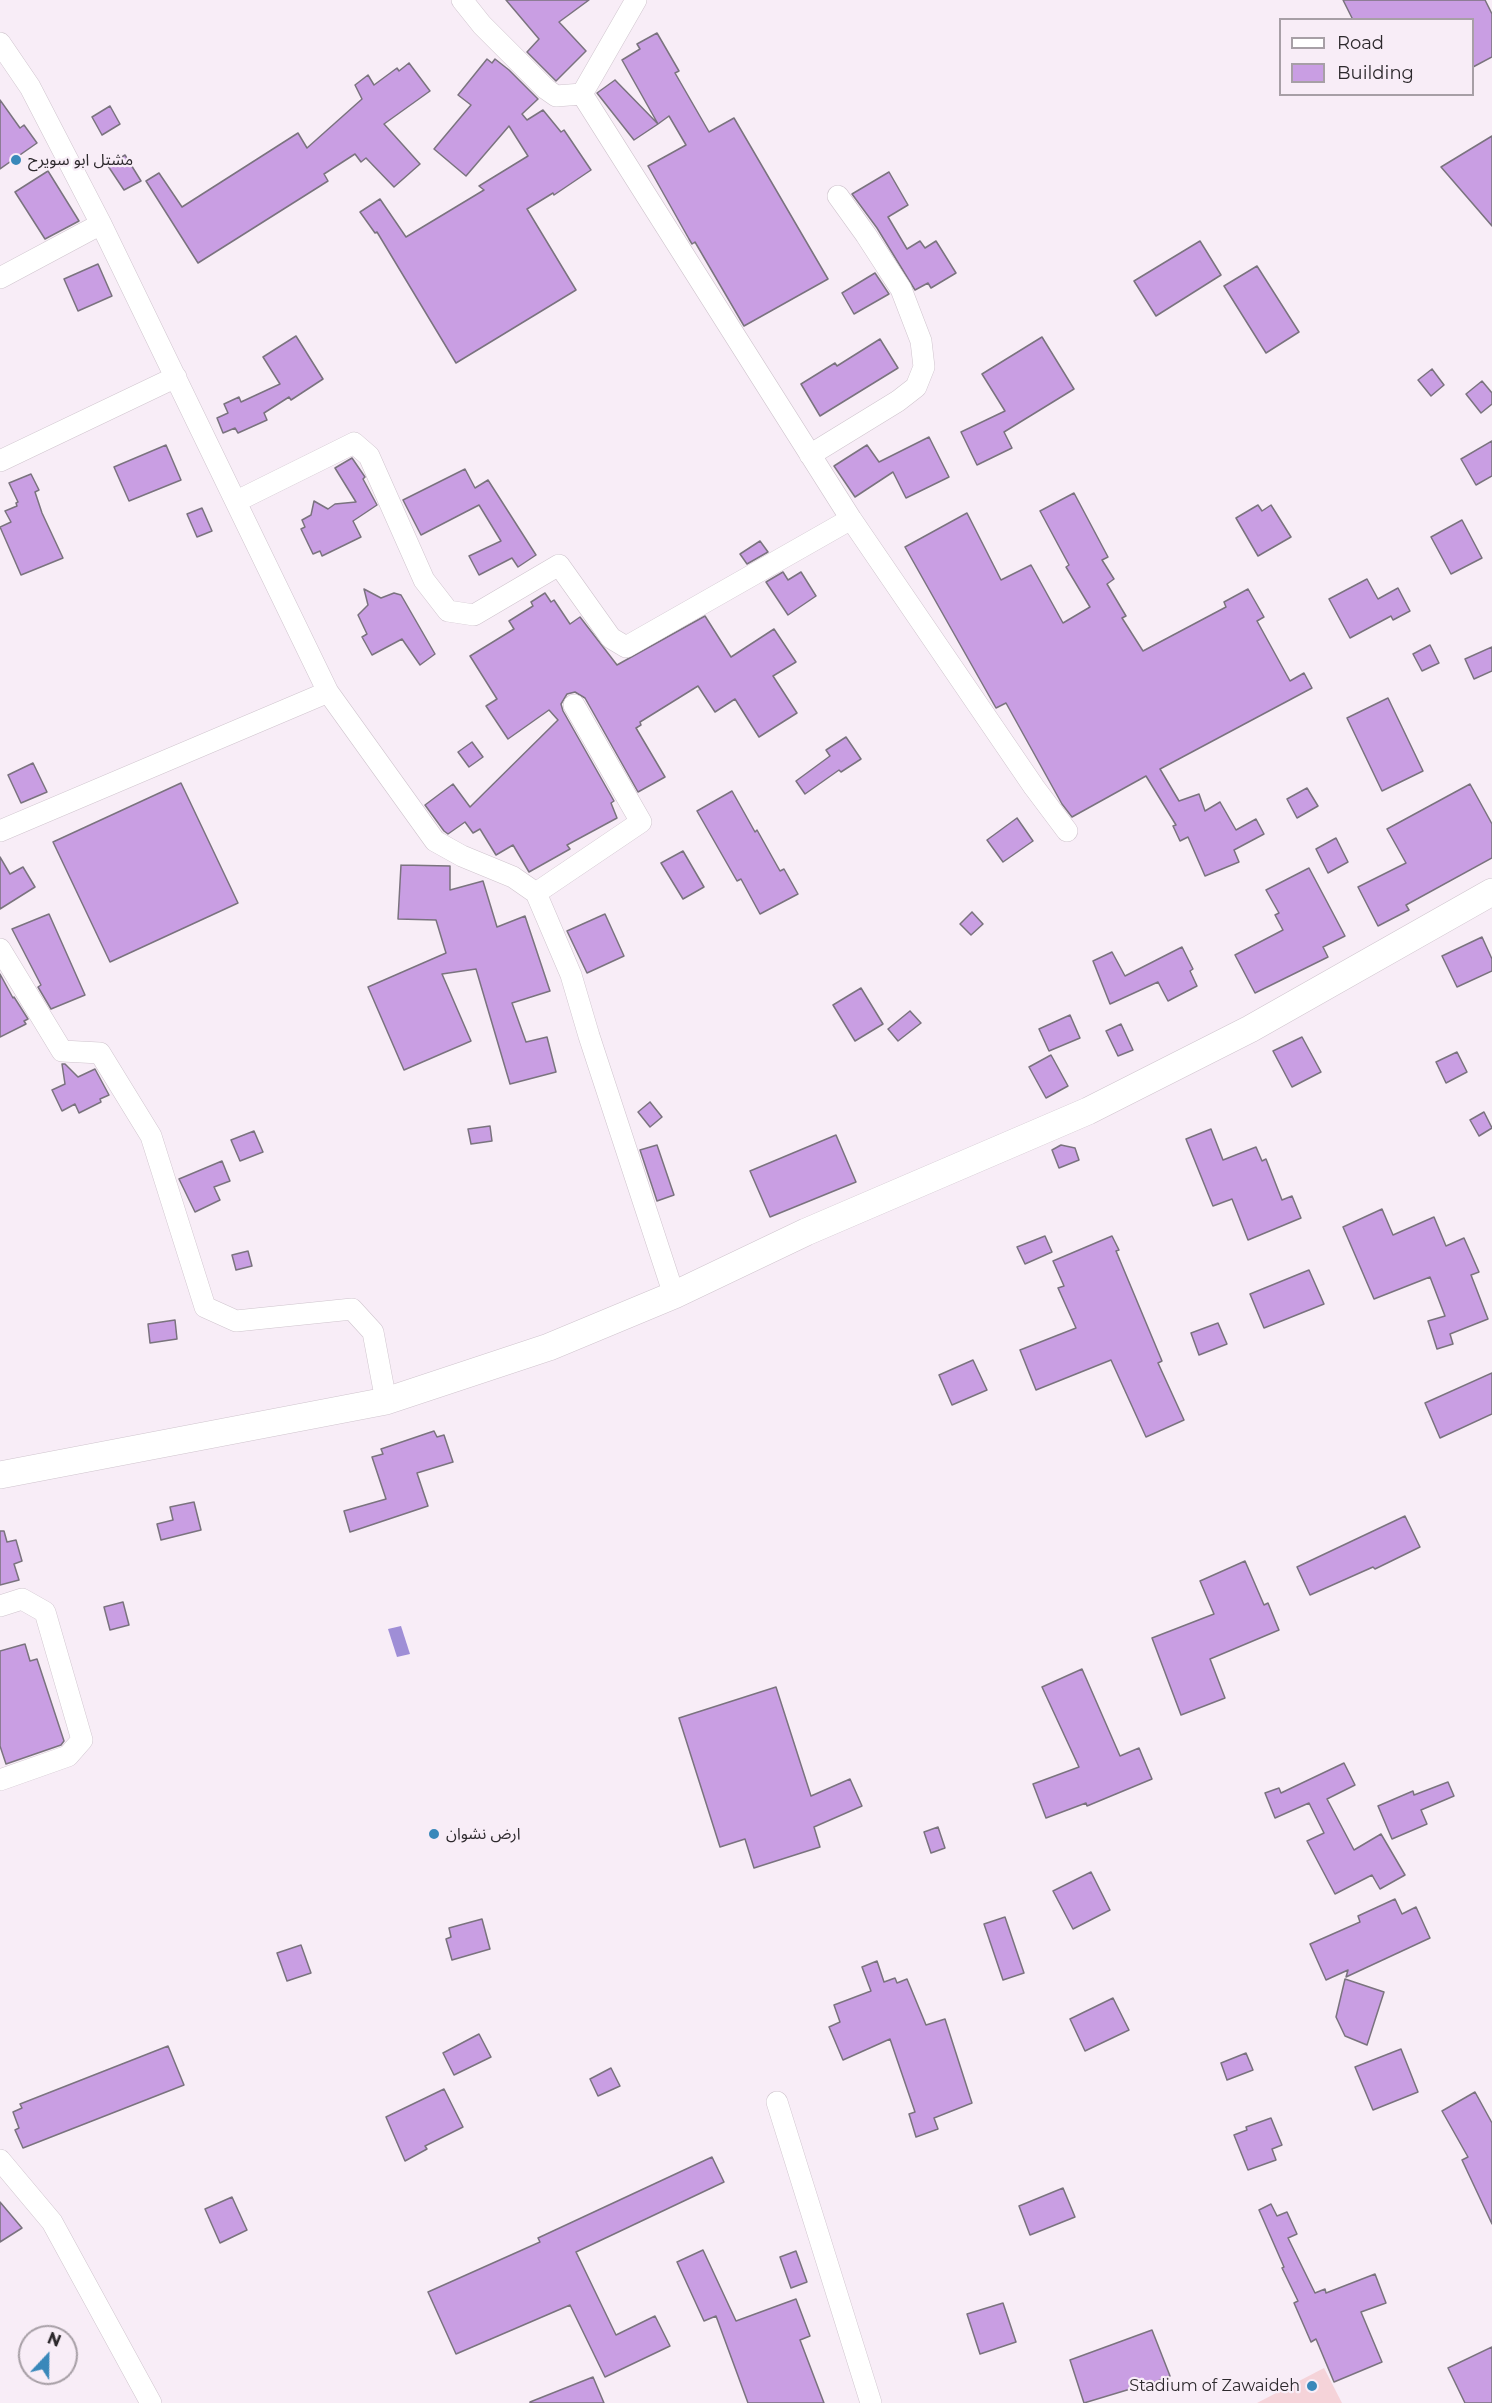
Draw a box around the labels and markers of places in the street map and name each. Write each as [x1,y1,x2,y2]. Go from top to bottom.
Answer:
place label: مشتل ابو سويرح [28,150,133,170]
marker: مشتل ابو سويرح [9,153,23,167]
place label: ارض نشوان [446,1824,521,1844]
marker: ارض نشوان [427,1827,441,1841]
place label: Stadium of Zawaideh [1129,2376,1300,2396]
marker: Stadium of Zawaideh [1305,2379,1319,2393]

